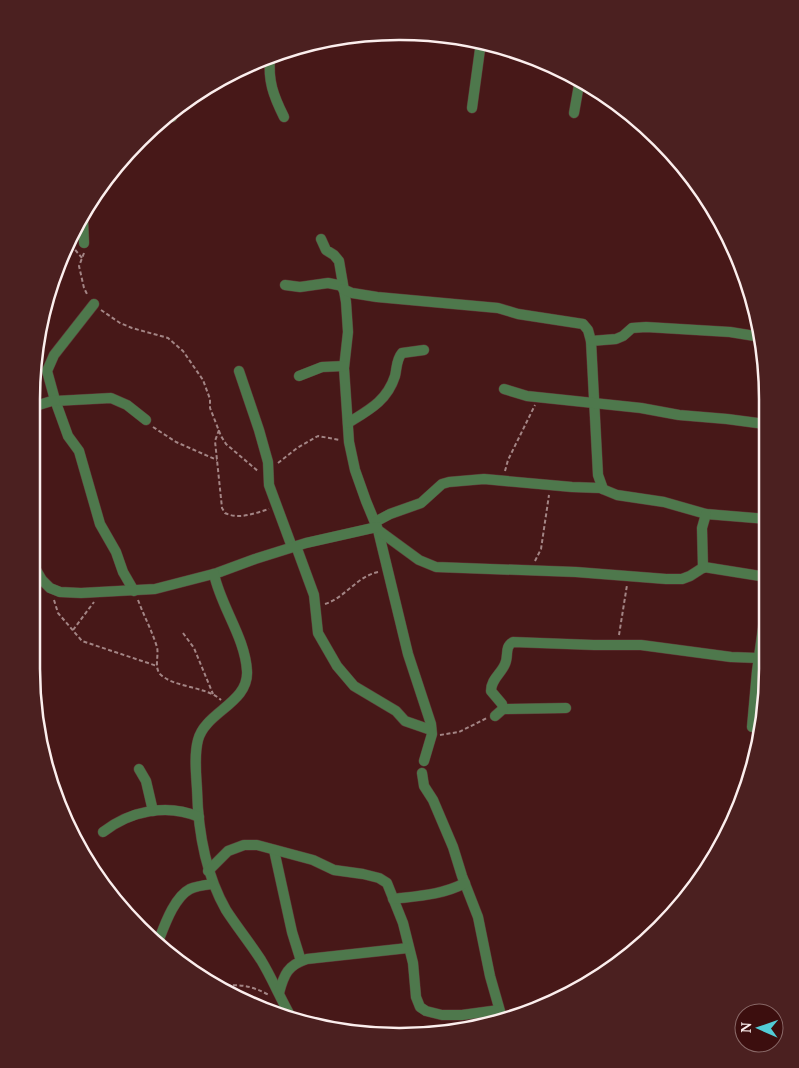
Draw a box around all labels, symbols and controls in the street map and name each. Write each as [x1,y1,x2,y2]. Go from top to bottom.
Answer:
north arrow [734,1003,784,1053]
text: N [736,1022,755,1033]

